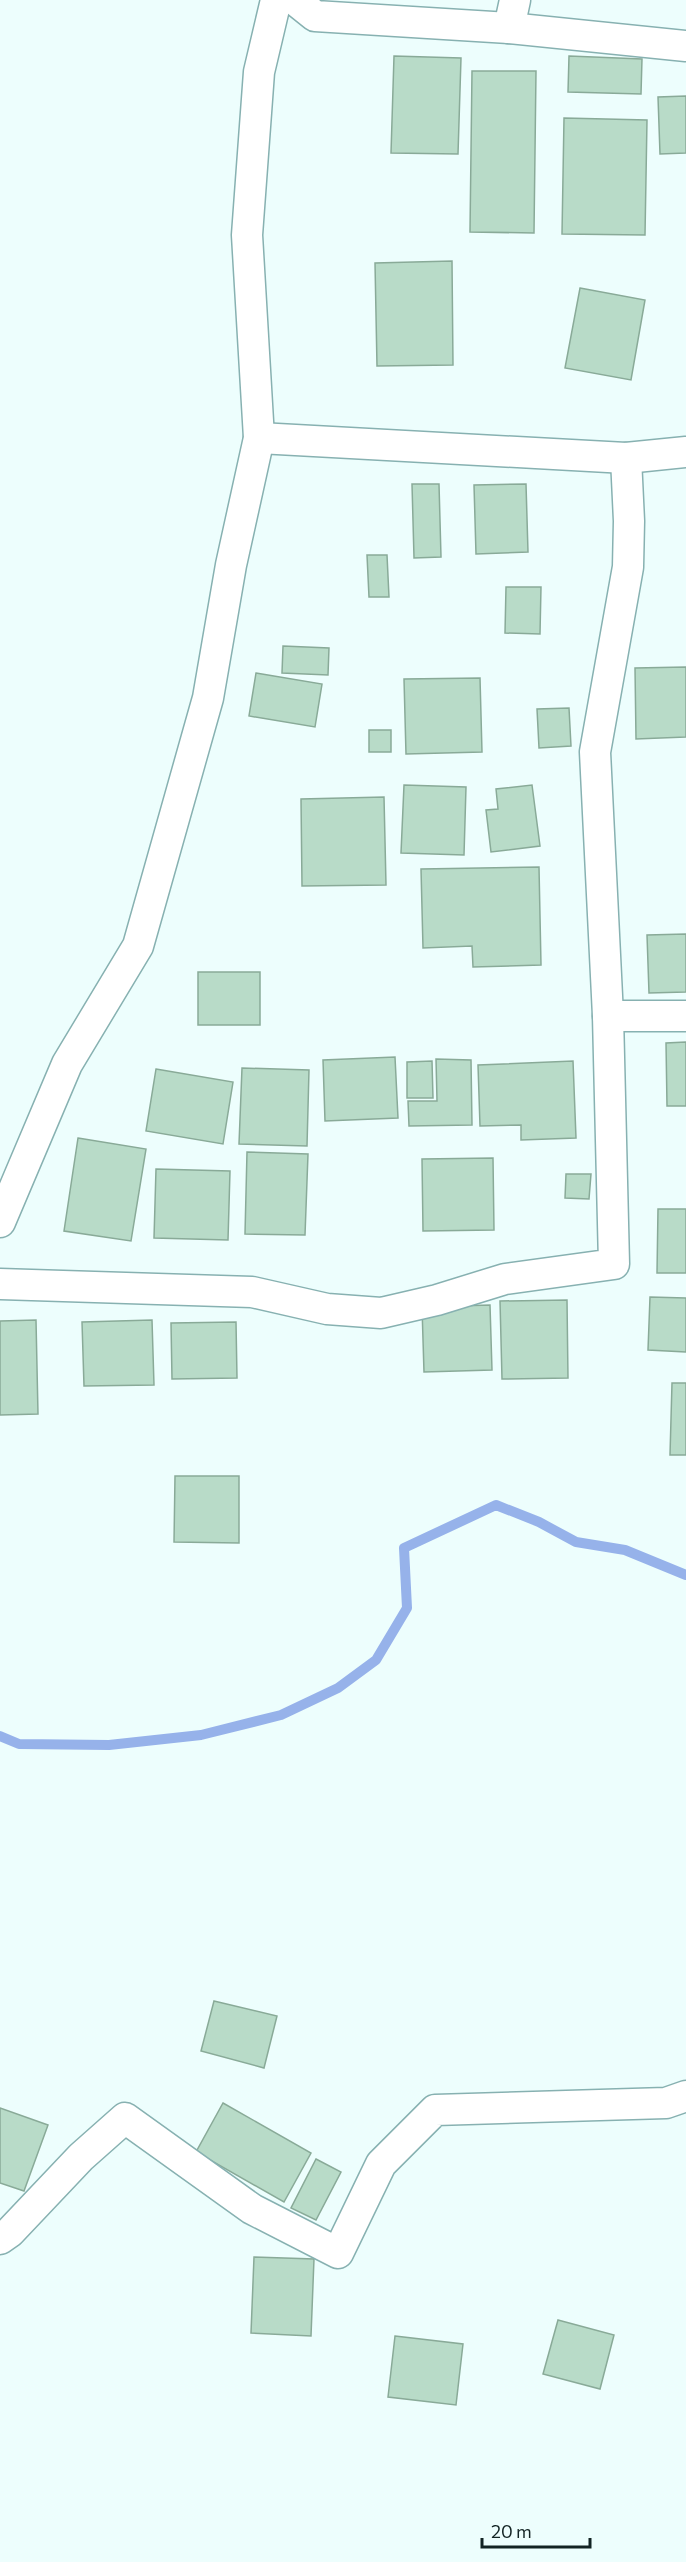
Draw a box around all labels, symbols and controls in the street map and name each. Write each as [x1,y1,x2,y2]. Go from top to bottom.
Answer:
scale bar [482,2511,590,2549]
text: 20 m [491,2520,532,2542]

